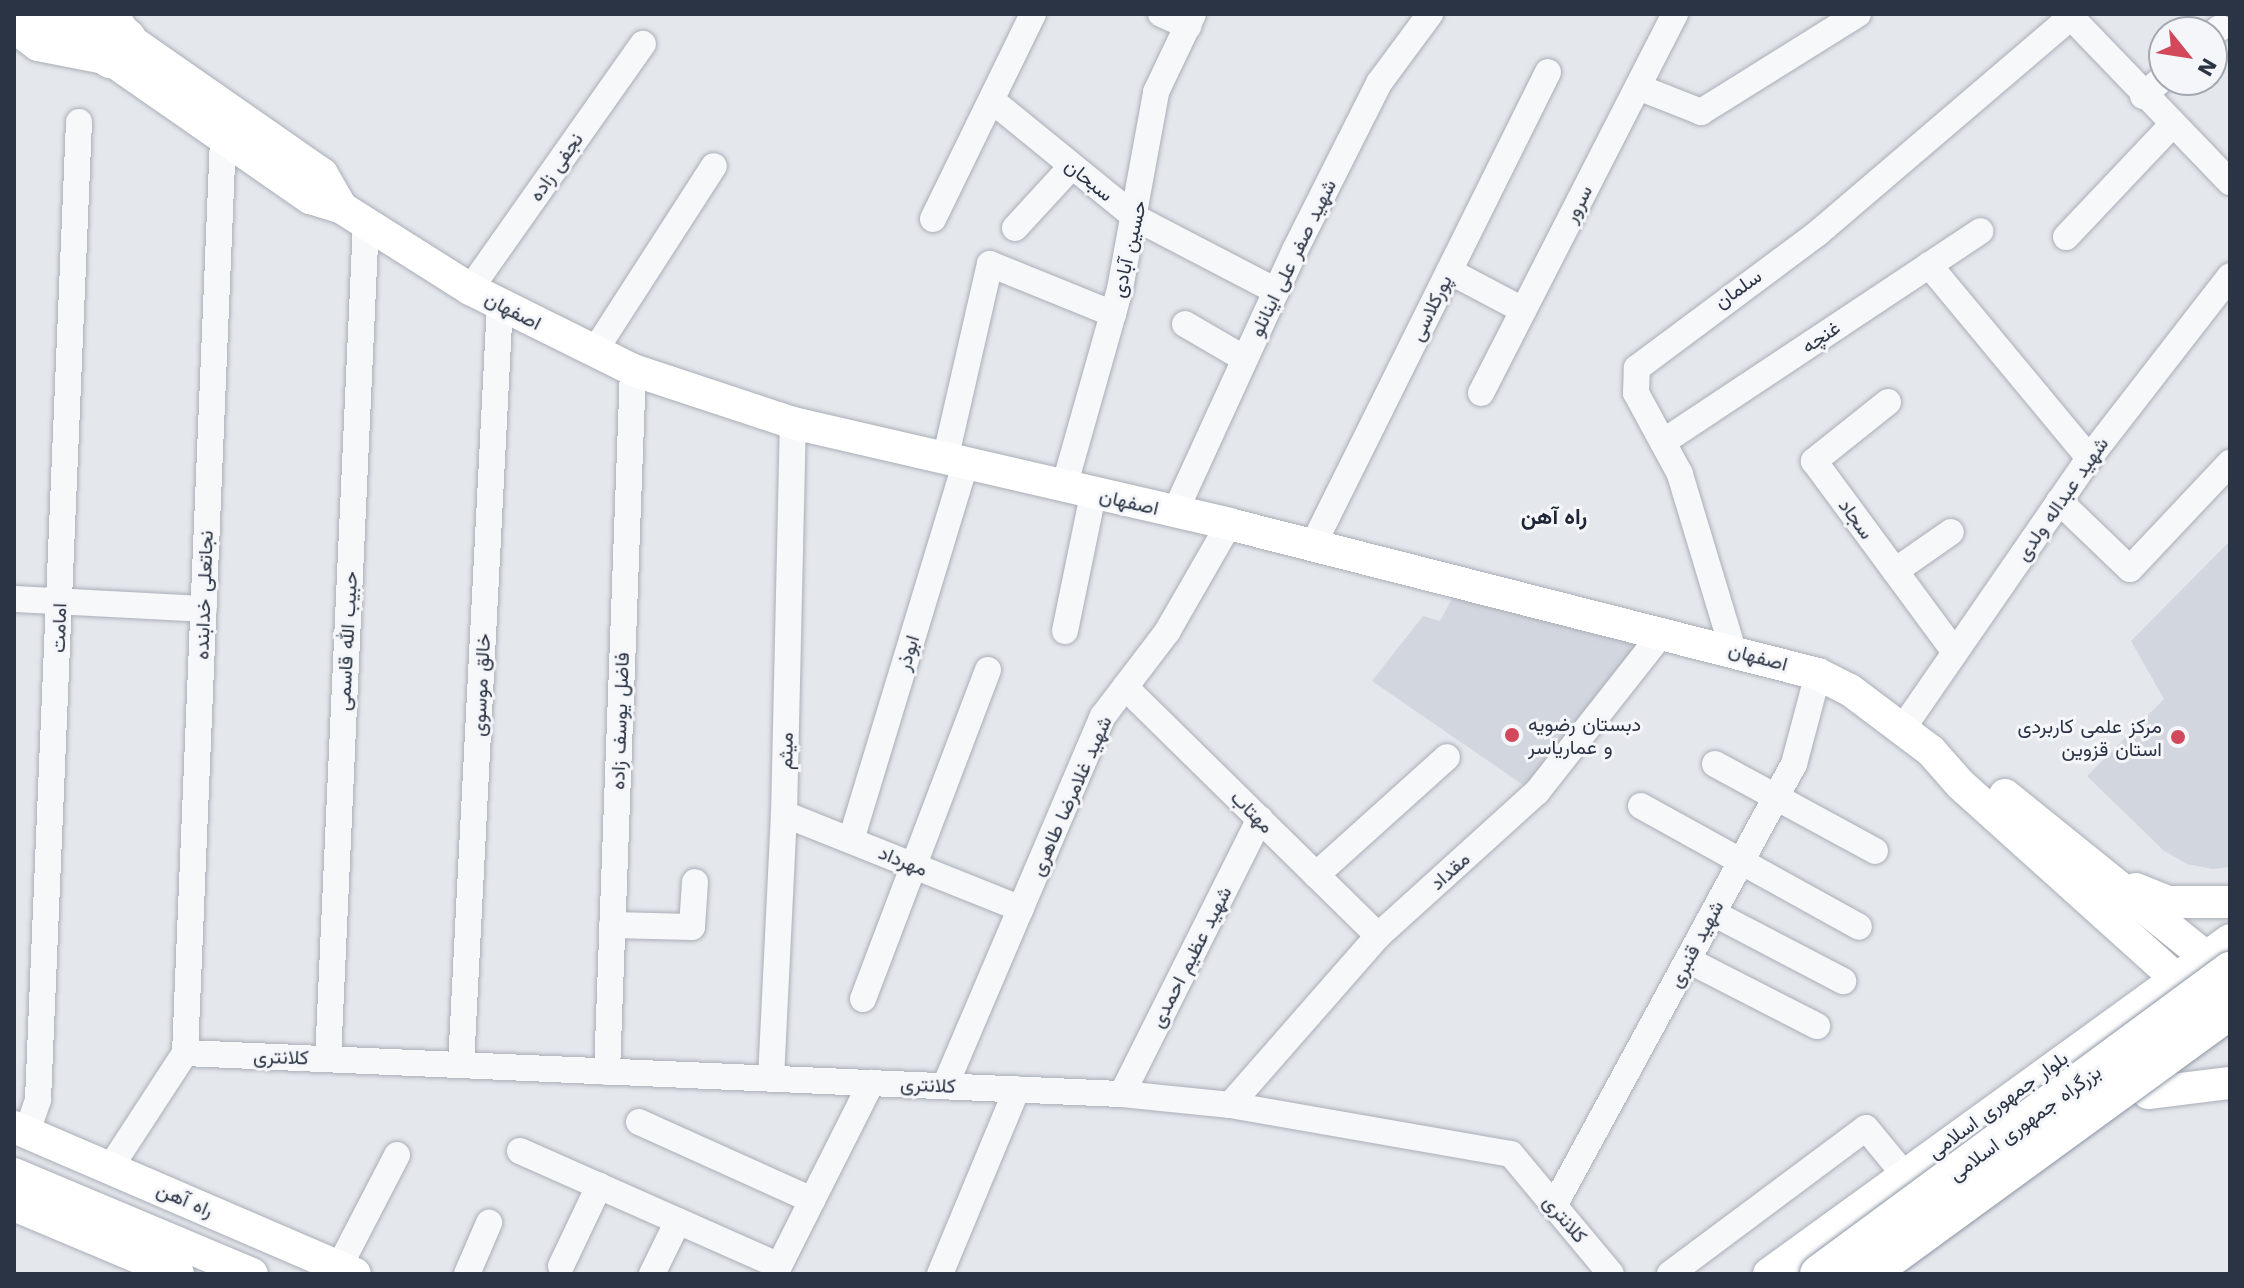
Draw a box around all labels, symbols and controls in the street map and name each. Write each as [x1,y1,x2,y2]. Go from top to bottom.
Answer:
north arrow [2148,16,2228,96]
text: N [2193,54,2222,81]
street label: نجفی زاده [524,128,588,206]
street label: سبحان [1060,153,1118,207]
street label: شهید صفر علی اینانلو [1245,175,1341,341]
street label: سرور [1558,181,1598,227]
street label: حسین آبادی [1106,198,1152,300]
street label: سلمان [1710,264,1766,314]
street label: پورکلاسی [1405,271,1457,345]
street label: اصفهان [481,287,545,335]
street label: غنچه [1797,316,1845,358]
street label: شهید عبداله ولدی [2010,433,2114,565]
street label: اصفهان [1097,484,1161,520]
street label: سجاد [1833,494,1879,544]
district label: راه آهن [1521,504,1587,530]
street label: نجاتعلی خدابنده [190,530,218,660]
street label: حبیب الله قاسمی [331,571,363,711]
street label: امامت [46,603,72,653]
street label: ابوذر [891,632,925,674]
street label: خالق موسوی [466,633,496,737]
street label: اصفهان [1726,638,1790,676]
street label: فاضل یوسف زاده [606,652,634,790]
street label: شهید غلامرضا طاهری [1025,712,1117,880]
place label: دبستان رضویه و عماریاسر [1528,712,1641,759]
place label: مرکز علمی کاربردی استان قزوین [2017,714,2162,761]
marker: دبستان رضویه و عماریاسر [1503,726,1521,744]
marker: مرکز علمی کاربردی استان قزوین [2169,728,2187,746]
street label: میثم [774,732,798,770]
street label: مهتاب [1225,785,1279,839]
street label: مهرداد [875,840,931,882]
street label: مقداد [1425,847,1475,895]
street label: شهید عظیم احمدی [1145,882,1237,1032]
street label: شهید قنبری [1663,896,1729,992]
street label: کلانتری [253,1044,309,1070]
street label: بلوار جمهوری اسلامی [1923,1046,2073,1164]
street label: بزرگراه جمهوری اسلامی [1944,1060,2106,1186]
street label: کلانتری [900,1072,956,1098]
street label: راه آهن [153,1177,217,1223]
street label: کلانتری [1538,1190,1592,1248]

